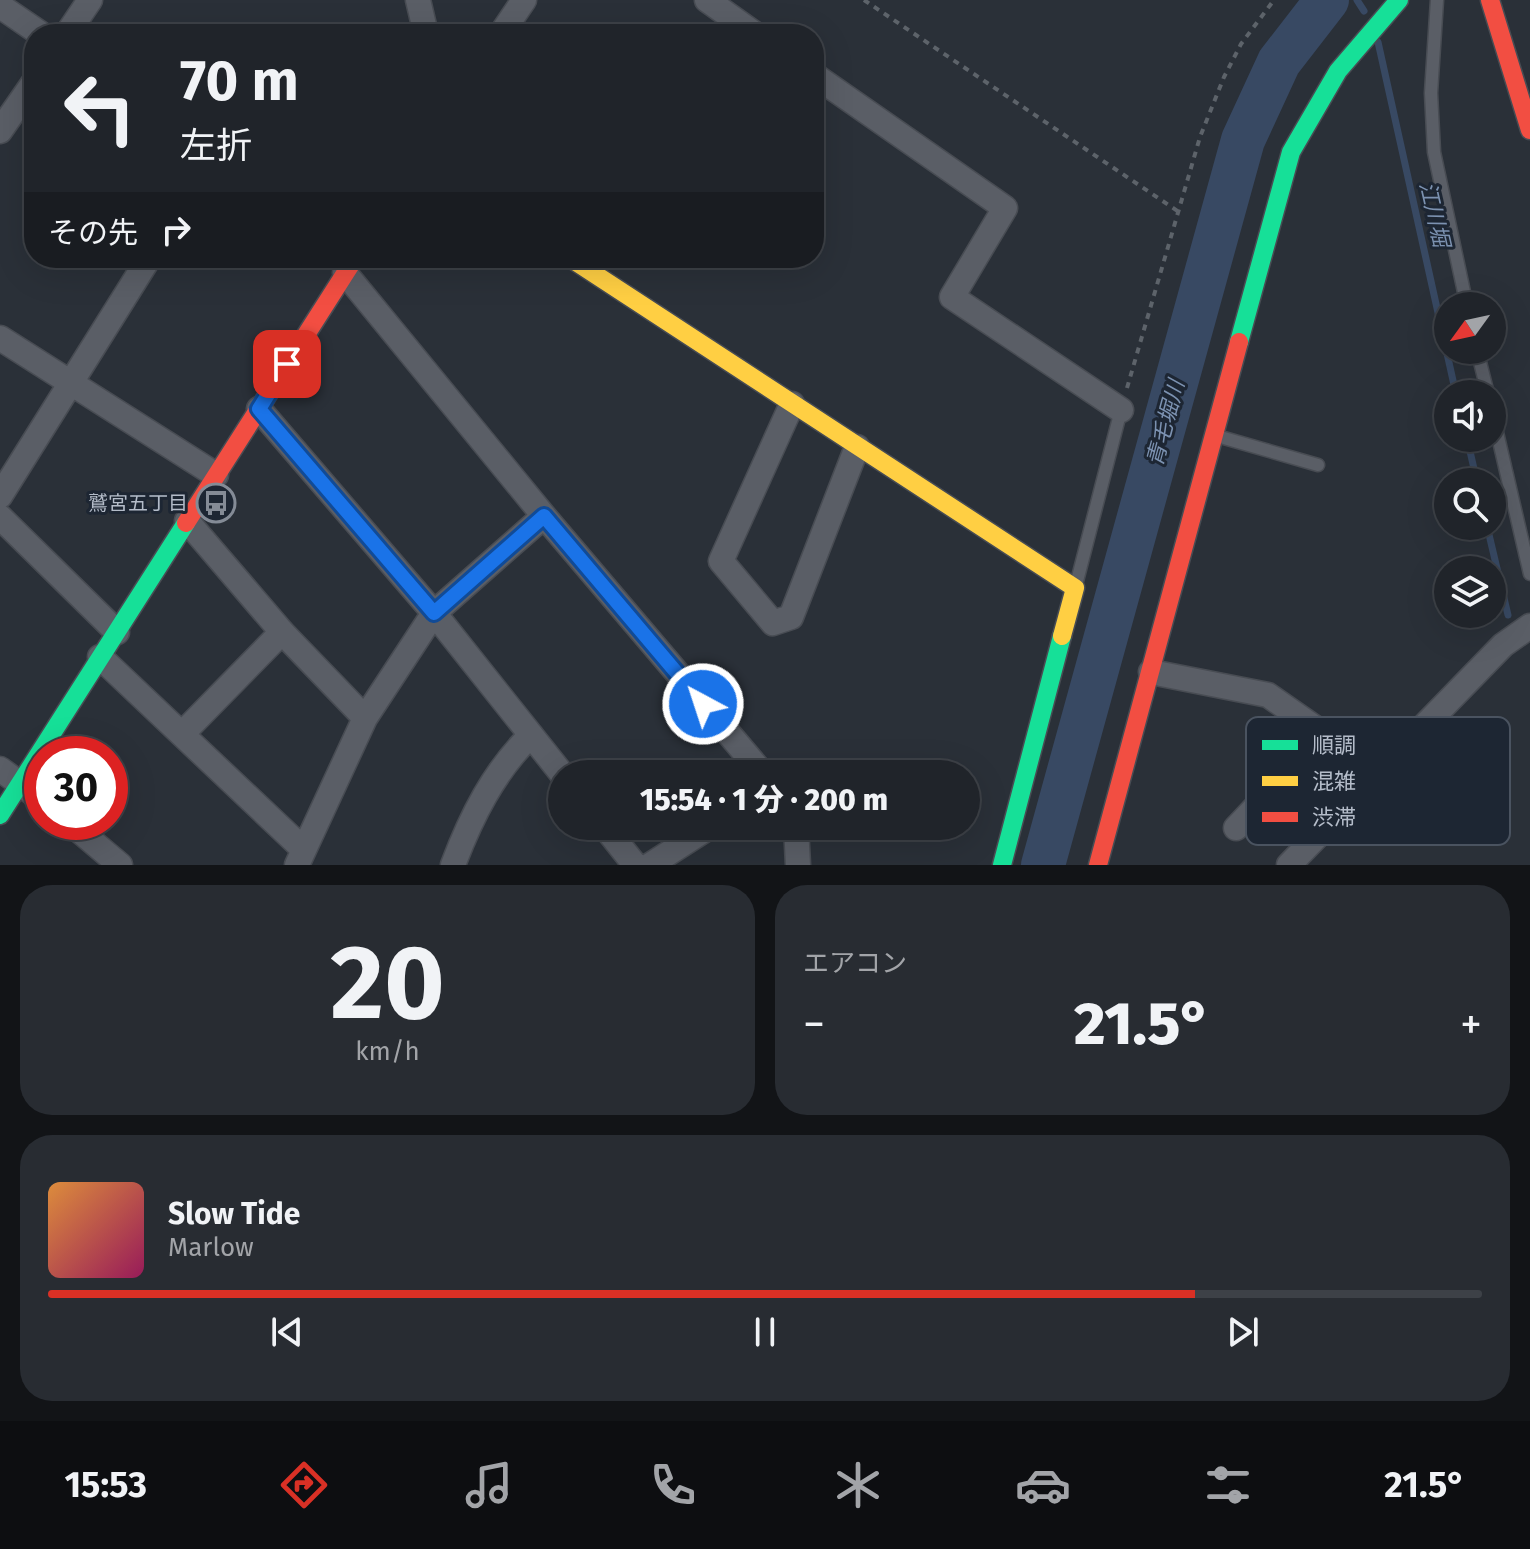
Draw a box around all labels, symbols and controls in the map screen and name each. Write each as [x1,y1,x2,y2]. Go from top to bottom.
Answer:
text: 70 m [180,48,299,115]
icon: left [48,56,152,160]
text: 左折 [180,124,252,168]
water label: 江川堀 [1414,179,1456,252]
icon: right [154,208,198,252]
text: その先 [48,215,138,251]
north arrow [1434,292,1506,364]
map controls [1434,292,1506,628]
pin [253,330,321,398]
icon: arrive [265,342,309,386]
water label: 青毛堀川 [1141,375,1190,469]
button: sound [1434,380,1506,452]
button: search [1434,468,1506,540]
bus stop icon: 鷲宮五丁目 [195,482,237,524]
place label: 鷲宮五丁目 [88,491,188,515]
button: layers [1434,556,1506,628]
position arrow [661,662,745,746]
legend [1246,717,1510,845]
text: 順調 [1312,732,1356,759]
speed limit sign: 30 [24,736,128,840]
text: 混雑 [1312,768,1356,795]
text: 15:54 · 1 分 · 200 m [640,782,888,818]
text: 渋滞 [1312,804,1356,831]
text: 20 [330,921,445,1046]
text: エアコン [803,948,907,979]
text: 21.5° [1074,988,1211,1060]
text: − [803,998,825,1051]
text: + [1460,998,1482,1051]
text: km/h [355,1036,420,1067]
text: Slow Tide [168,1196,300,1232]
text: Marlow [168,1232,254,1263]
icon: previous [265,1310,309,1354]
icon: pause [743,1310,787,1354]
icon: next [1221,1310,1265,1354]
icon: directions [276,1457,332,1513]
icon: music [461,1457,517,1513]
icon: phone [645,1457,701,1513]
icon: climate [830,1457,886,1513]
icon: car [1015,1457,1071,1513]
icon: filters [1200,1457,1256,1513]
text: 15:53 [64,1463,147,1507]
text: 21.5° [1384,1463,1466,1507]

